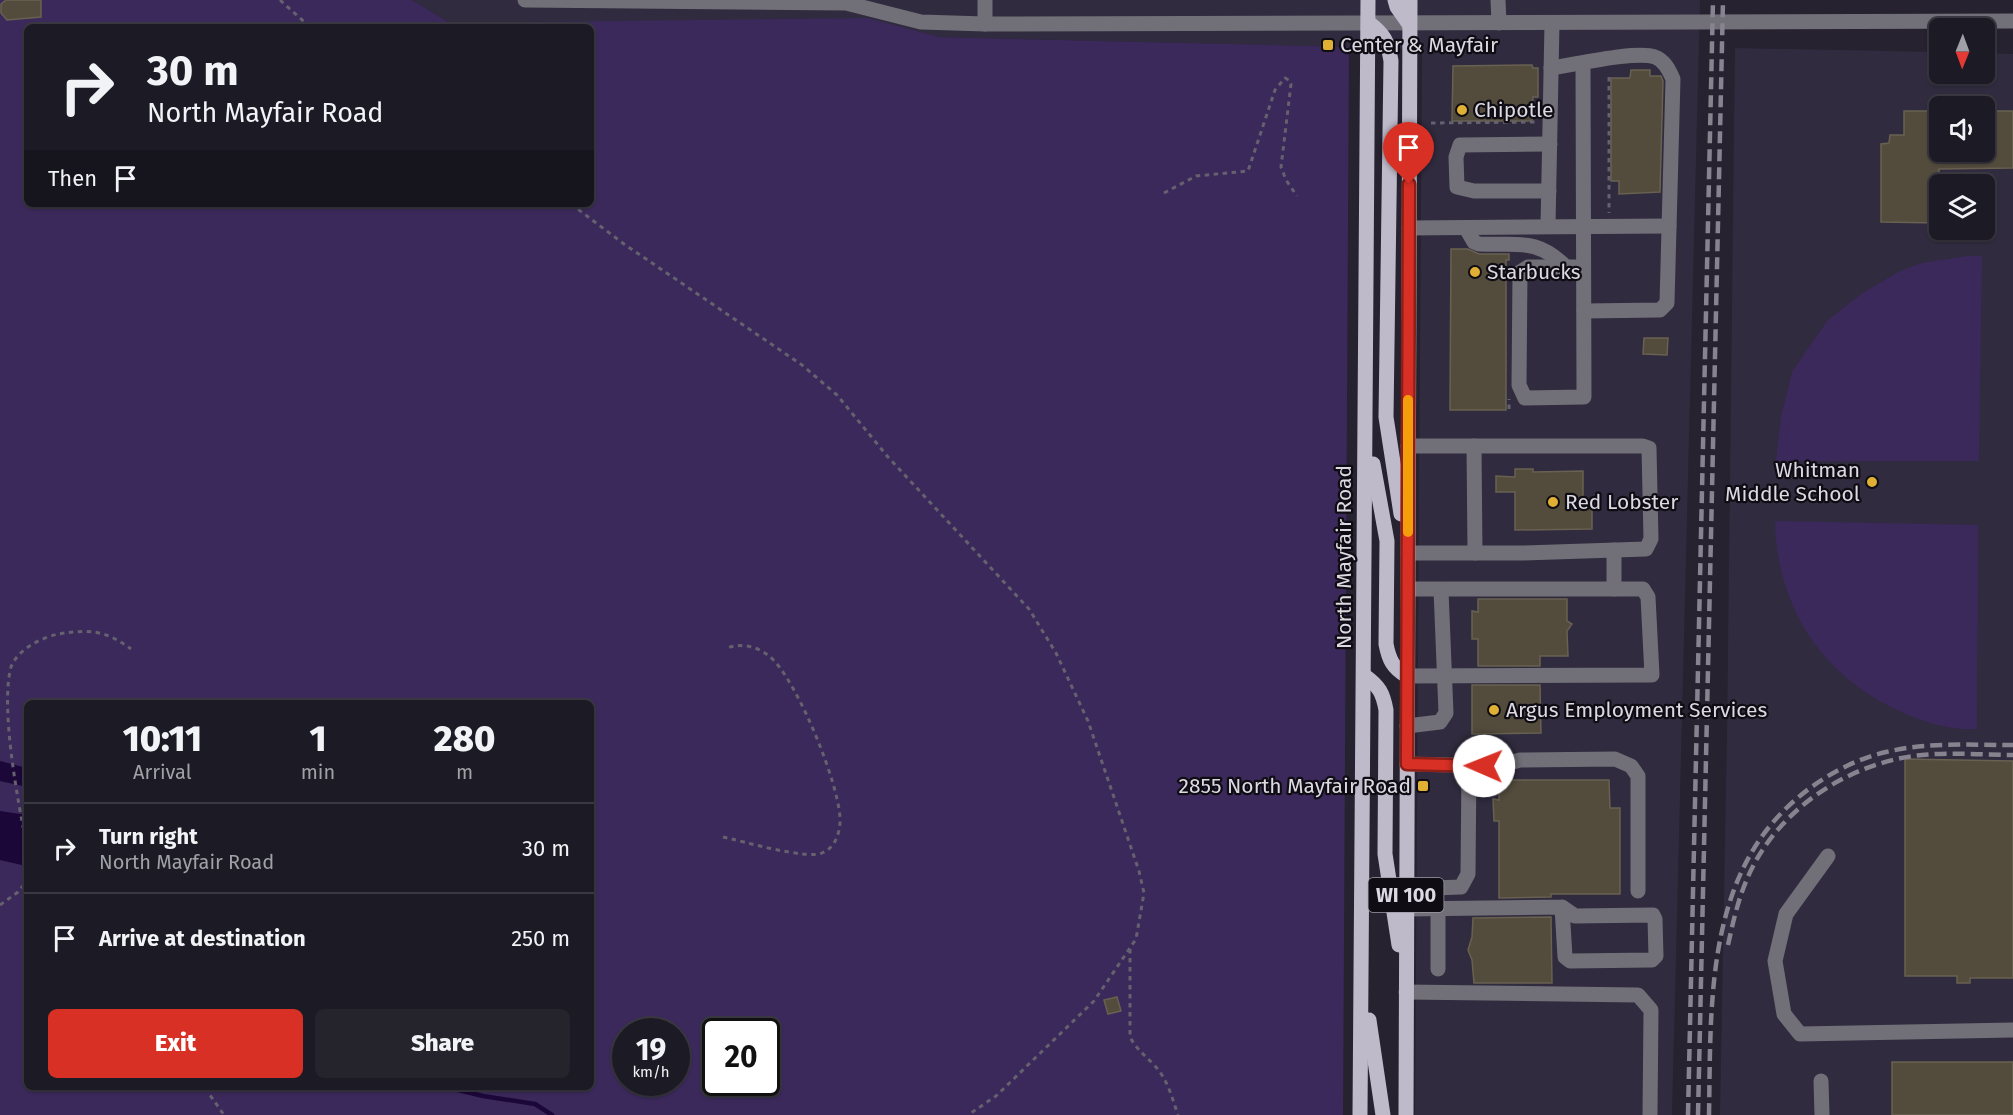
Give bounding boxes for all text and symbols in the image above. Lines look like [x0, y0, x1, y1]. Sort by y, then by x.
north arrow [1929, 18, 1995, 84]
map controls [1929, 18, 1995, 240]
place label: Center & Mayfair [1340, 32, 1498, 58]
marker: Center & Mayfair [1321, 38, 1335, 52]
text: 30 m [147, 46, 239, 96]
icon: right [48, 48, 126, 126]
button: sound [1929, 96, 1995, 162]
text: North Mayfair Road [147, 97, 384, 129]
place label: Chipotle [1474, 97, 1553, 123]
marker: Chipotle [1455, 103, 1469, 117]
pin [1383, 122, 1434, 184]
icon: arrive [1392, 131, 1425, 164]
icon: arrive [109, 162, 142, 195]
text: Then [48, 165, 97, 192]
button: layers [1929, 174, 1995, 240]
place label: Starbucks [1487, 259, 1581, 285]
marker: Starbucks [1468, 265, 1482, 279]
place label: Whitman Middle School [1725, 457, 1860, 507]
street label: North Mayfair Road [1331, 465, 1357, 649]
marker: Whitman Middle School [1865, 475, 1879, 489]
place label: Red Lobster [1565, 489, 1678, 515]
marker: Red Lobster [1546, 495, 1560, 509]
place label: Argus Employment Services [1506, 697, 1767, 723]
marker: Argus Employment Services [1487, 703, 1501, 717]
text: 10:11 [123, 717, 202, 761]
text: 1 [309, 717, 326, 761]
text: 280 [434, 717, 495, 761]
position arrow [1452, 734, 1516, 798]
text: Arrival [133, 760, 192, 784]
text: min [301, 760, 335, 784]
text: m [456, 760, 473, 784]
place label: 2855 North Mayfair Road [1179, 773, 1411, 799]
marker: 2855 North Mayfair Road [1416, 779, 1430, 793]
text: Turn right [99, 823, 198, 850]
icon: right [48, 832, 81, 865]
text: 30 m [522, 835, 570, 862]
text: North Mayfair Road [99, 850, 274, 874]
road number: WI 100 [1368, 878, 1444, 912]
icon: arrive [48, 922, 81, 955]
text: Arrive at destination [99, 925, 306, 952]
text: 250 m [511, 925, 570, 952]
button: Exit [48, 1009, 303, 1078]
button: Share [315, 1009, 570, 1078]
speed limit sign: 20 [702, 1018, 780, 1096]
text: 19 [636, 1032, 666, 1068]
text: km/h [632, 1063, 670, 1081]

